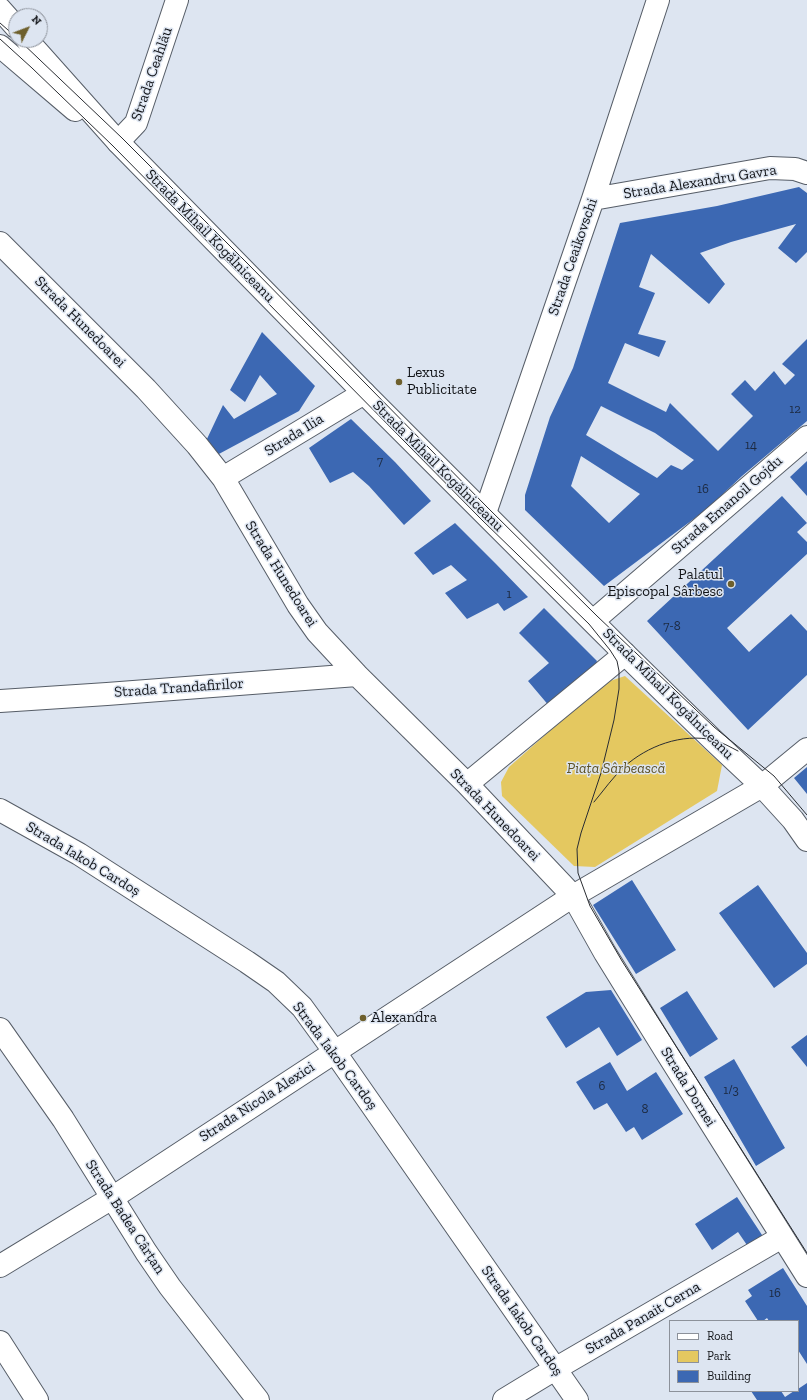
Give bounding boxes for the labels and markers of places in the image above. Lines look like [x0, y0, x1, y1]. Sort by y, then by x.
place label: Lexus Publicitate [407, 364, 477, 399]
marker: Lexus Publicitate [394, 377, 404, 387]
place label: Palatul Episcopal Sârbesc [608, 566, 723, 601]
marker: Palatul Episcopal Sârbesc [726, 579, 736, 589]
place label: Alexandra [371, 1009, 437, 1027]
marker: Alexandra [358, 1013, 368, 1023]

